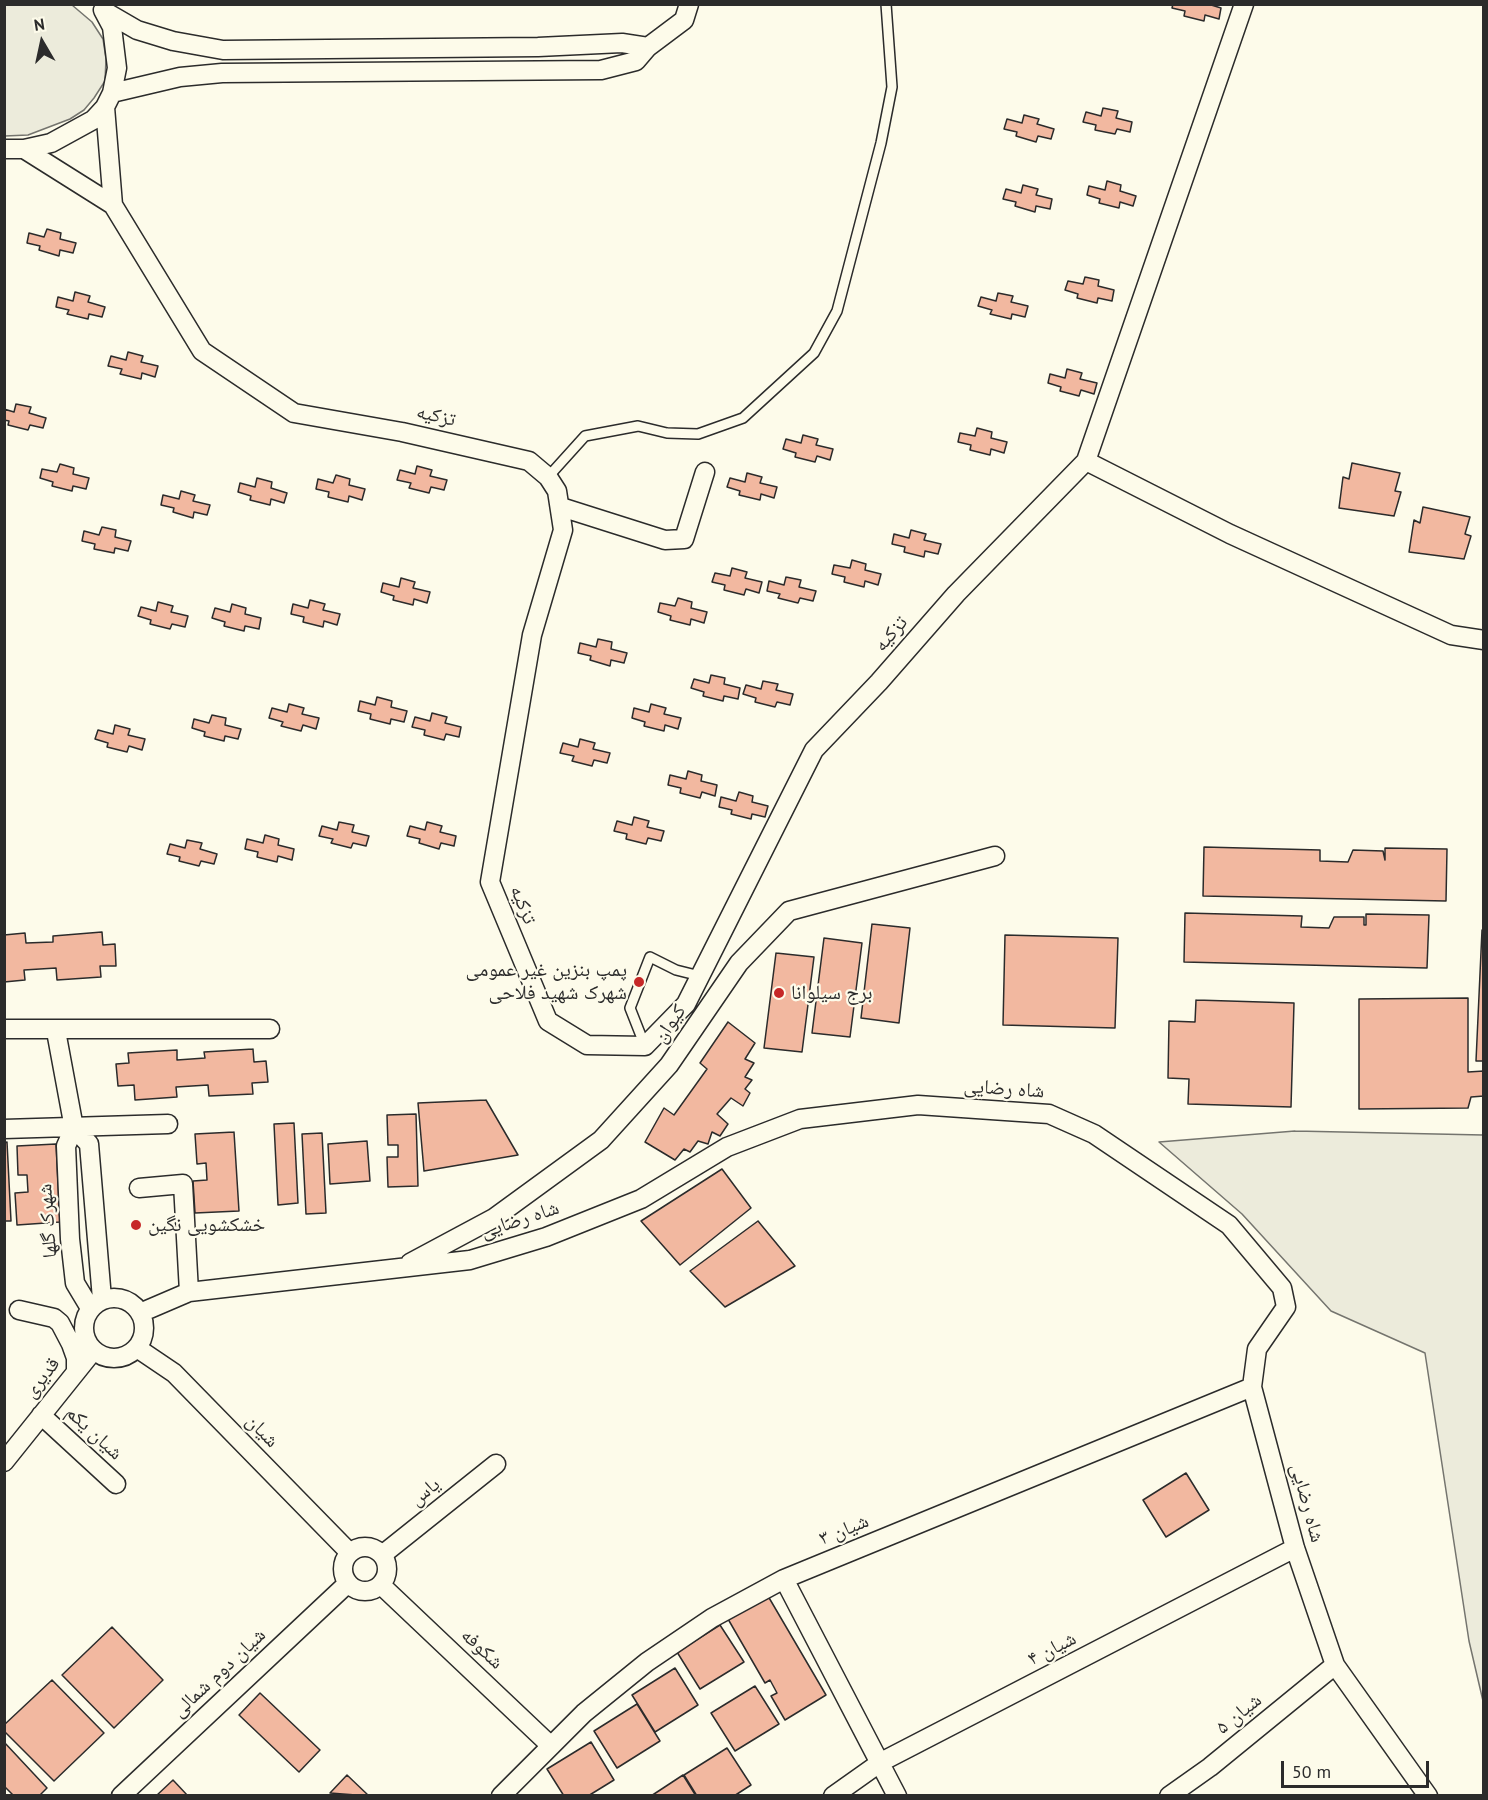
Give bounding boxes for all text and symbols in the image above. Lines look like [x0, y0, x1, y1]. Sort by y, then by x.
north arrow [12, 12, 72, 72]
text: N [32, 14, 46, 35]
street label: تزکیه [414, 400, 458, 432]
street label: تزکیه [869, 611, 913, 657]
street label: تزکیه [504, 882, 542, 928]
place label: پمپ بنزین غیر عمومی شهرک شهید فلاحی [466, 958, 627, 1005]
marker: پمپ بنزین غیر عمومی شهرک شهید فلاحی [632, 975, 646, 989]
place label: برج سیلوانا [791, 981, 873, 1005]
marker: برج سیلوانا [772, 986, 786, 1000]
street label: کیوان [648, 1000, 692, 1048]
street label: شاه رضایی [963, 1074, 1045, 1104]
street label: شهرک گلها [33, 1183, 63, 1259]
street label: شاه رضایی [478, 1196, 562, 1244]
place label: خشکشویی نگین [148, 1213, 265, 1237]
marker: خشکشویی نگین [129, 1218, 143, 1232]
street label: قدیری [19, 1353, 65, 1403]
street label: شیان یکم [61, 1401, 127, 1465]
street label: شیان [240, 1409, 284, 1453]
street label: شاه رضایی [1285, 1461, 1329, 1545]
street label: یاس [405, 1473, 445, 1511]
street label: شیان ۳ [816, 1509, 872, 1551]
street label: شیان دوم شمالی [167, 1623, 271, 1723]
street label: شکوفه [456, 1623, 508, 1675]
street label: شیان ۴ [1024, 1627, 1080, 1671]
street label: شیان ۵ [1211, 1688, 1267, 1740]
scale bar [1284, 1749, 1432, 1787]
text: 50 m [1292, 1760, 1331, 1783]

